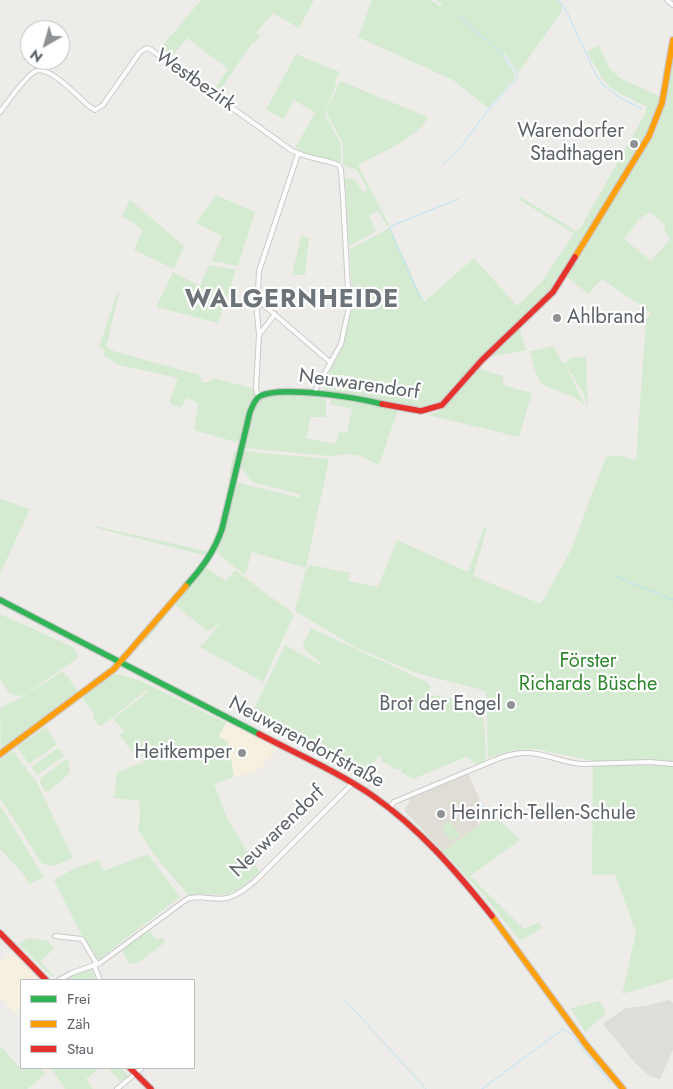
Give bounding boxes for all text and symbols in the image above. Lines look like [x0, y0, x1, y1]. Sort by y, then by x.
north arrow [20, 20, 70, 70]
text: N [26, 45, 47, 67]
street label: Westbezirk [150, 45, 240, 117]
place label: Warendorfer Stadthagen [517, 120, 624, 167]
marker: Warendorfer Stadthagen [628, 138, 640, 150]
district label: WALGERNHEIDE [183, 286, 401, 316]
place label: Ahlbrand [567, 306, 645, 330]
marker: Ahlbrand [551, 312, 563, 324]
street label: Neuwarendorf [297, 365, 421, 405]
park label: Förster Richards Büsche [519, 650, 657, 697]
street label: Neuwarendorfstraße [224, 692, 388, 794]
place label: Brot der Engel [379, 693, 501, 717]
marker: Brot der Engel [505, 699, 517, 711]
place label: Heitkemper [134, 741, 232, 765]
marker: Heitkemper [236, 747, 248, 759]
street label: Neuwarendorf [226, 781, 330, 883]
place label: Heinrich-Tellen-Schule [451, 802, 636, 826]
marker: Heinrich-Tellen-Schule [435, 808, 447, 820]
legend [20, 979, 195, 1069]
text: Frei [67, 988, 91, 1010]
text: Zäh [67, 1013, 90, 1035]
text: Stau [67, 1038, 94, 1060]

